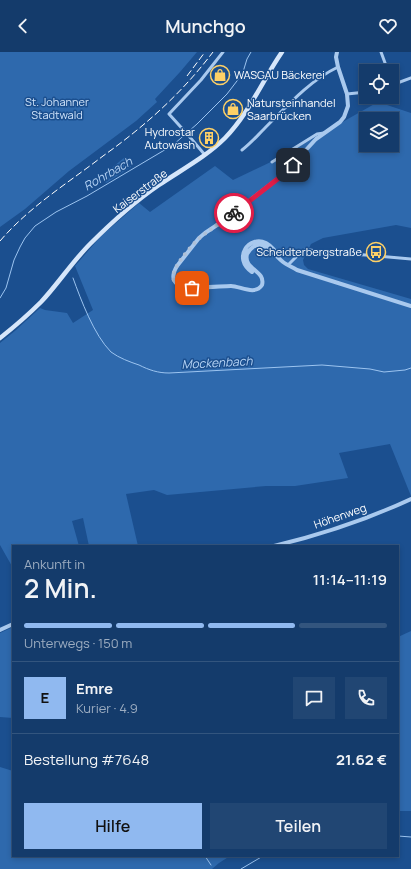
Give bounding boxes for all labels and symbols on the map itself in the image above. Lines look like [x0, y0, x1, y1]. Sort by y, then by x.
shop icon: WASGAU Bäckerei [209, 64, 231, 86]
place label: WASGAU Bäckerei [234, 67, 325, 82]
park label: St. Johanner Stadtwald [25, 94, 89, 122]
place label: Natursteinhandel Saarbrücken [247, 95, 335, 123]
shop icon: Natursteinhandel Saarbrücken [222, 98, 244, 120]
place label: Hydrostar Autowash [144, 124, 195, 152]
building icon: Hydrostar Autowash [198, 127, 220, 149]
pin [276, 148, 310, 182]
water label: Rohrbach [80, 152, 136, 194]
street label: Kaiserstraße [110, 165, 170, 216]
courier [214, 193, 254, 233]
bus stop icon: Scheidterbergstraße [365, 241, 387, 263]
place label: Scheidterbergstraße [256, 244, 363, 259]
pin [175, 271, 209, 305]
water label: Mockenbach [181, 352, 254, 373]
street label: Höhenweg [312, 500, 368, 531]

